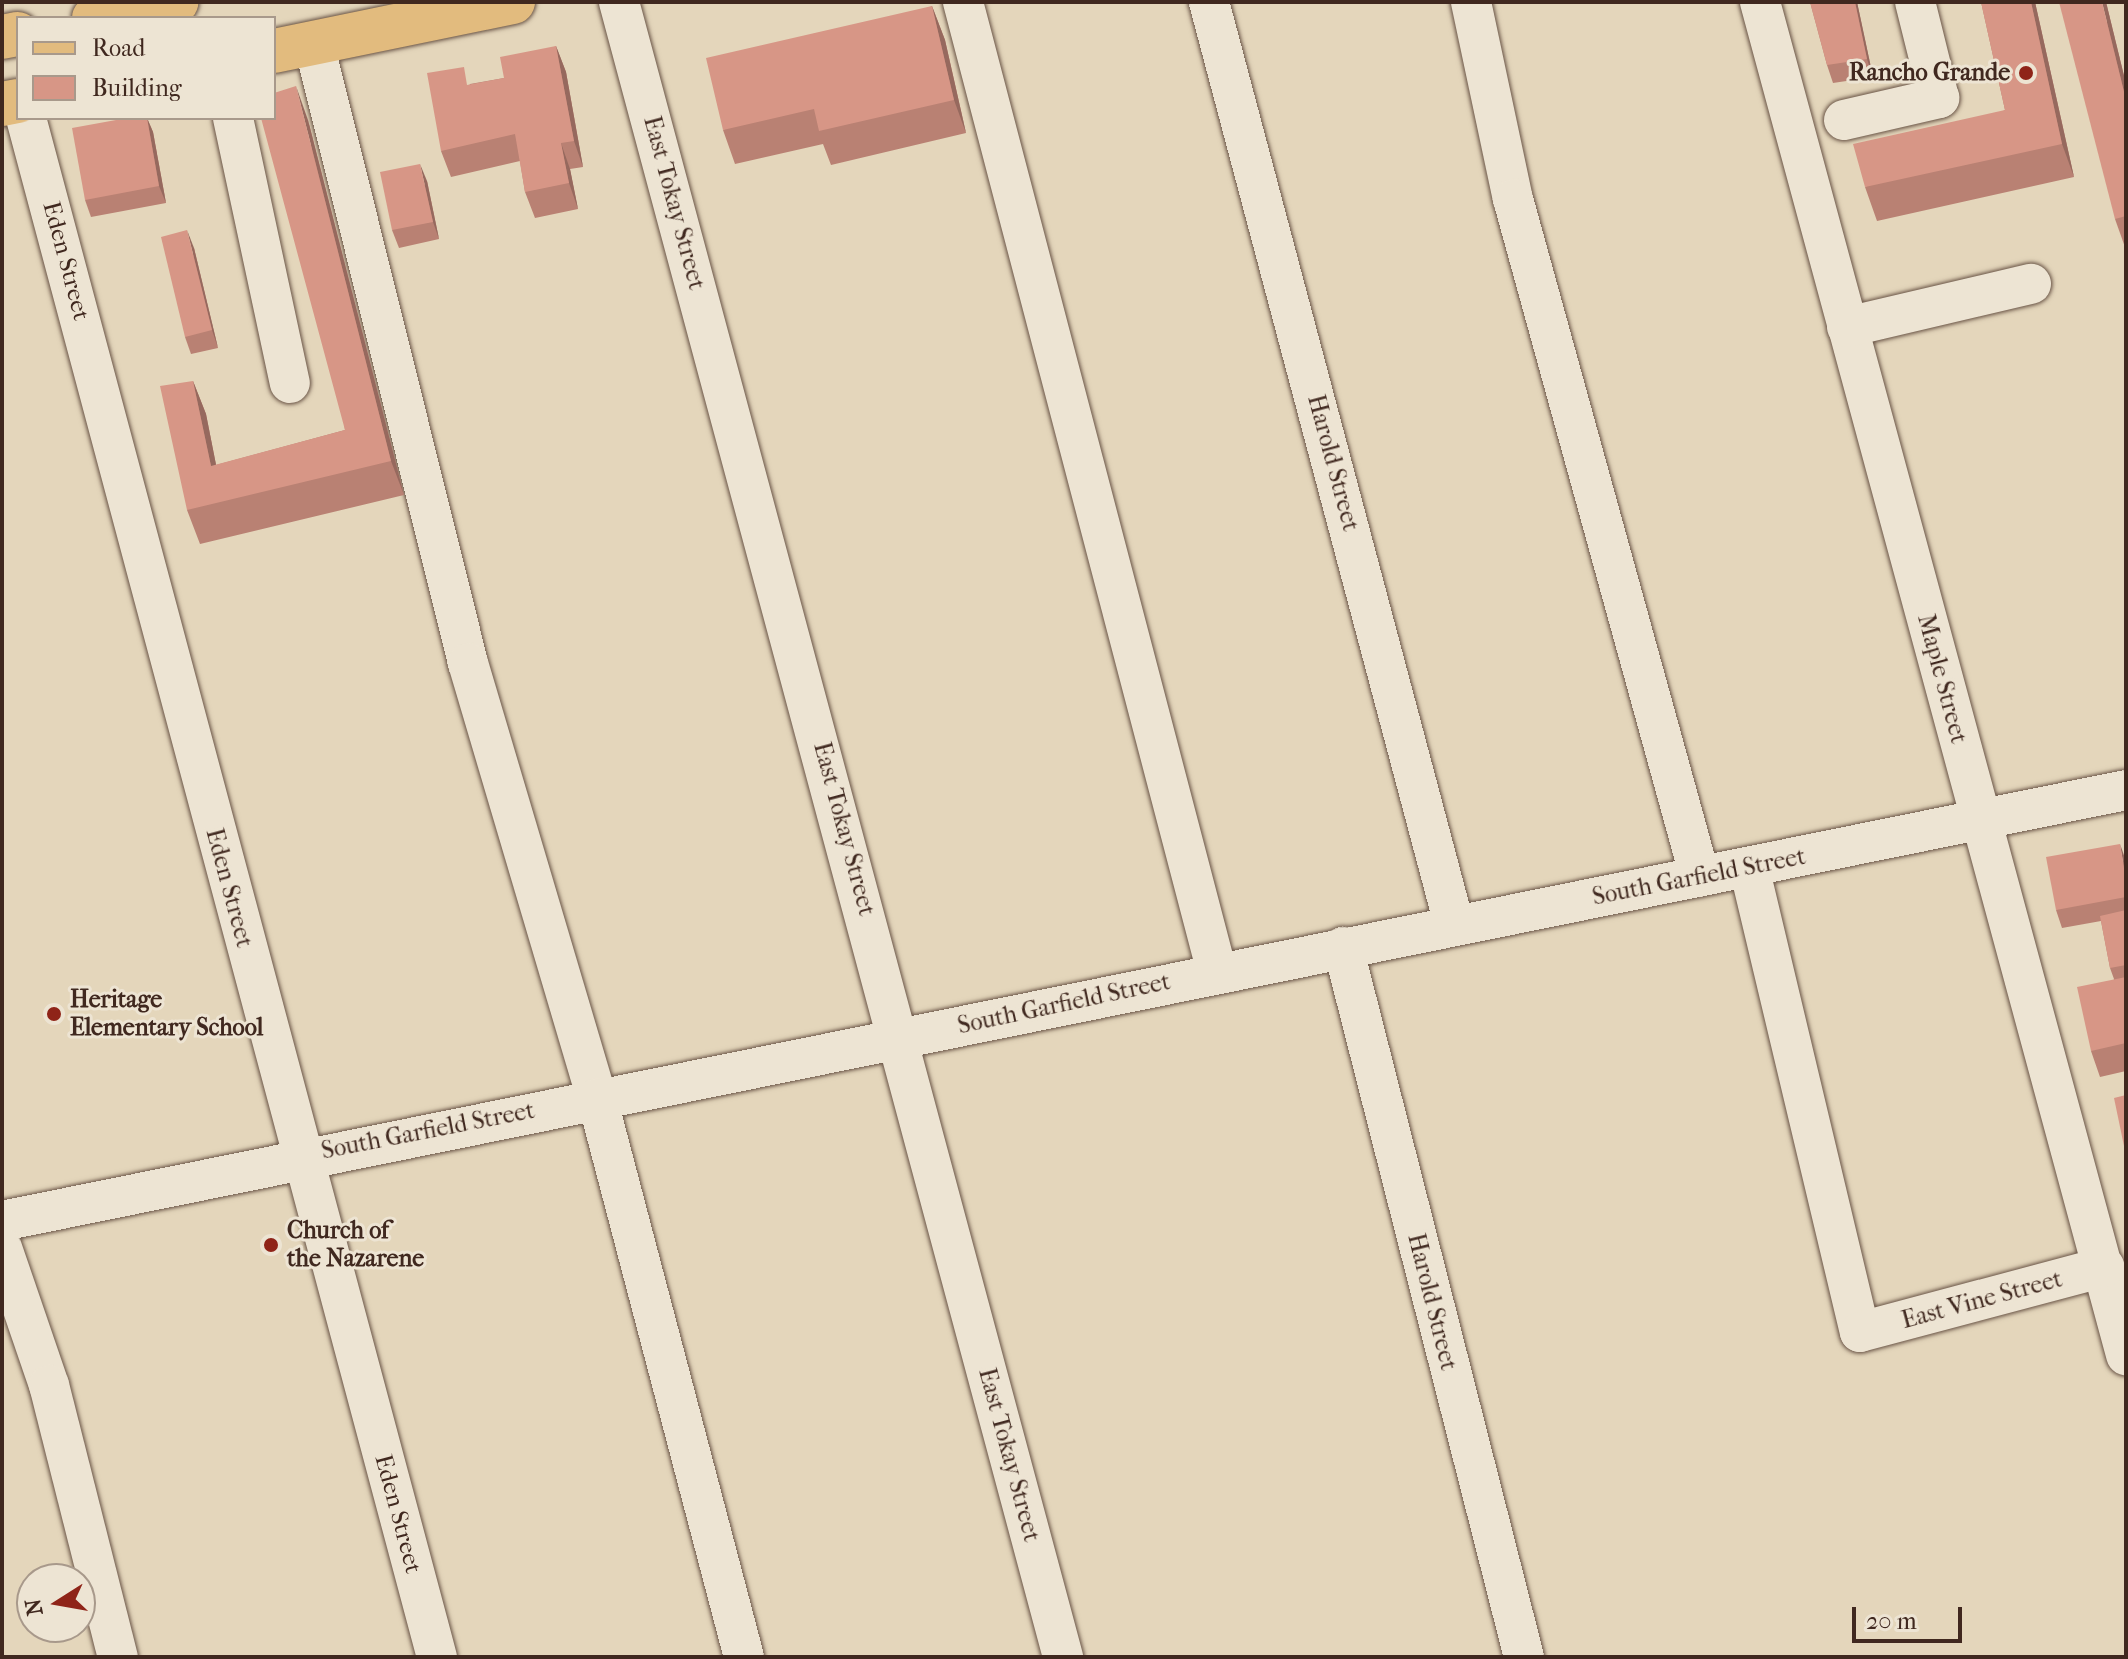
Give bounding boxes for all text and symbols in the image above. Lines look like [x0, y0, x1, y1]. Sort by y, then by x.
legend [16, 16, 276, 120]
text: Road [92, 34, 145, 62]
place label: Rancho Grande [1849, 59, 2010, 87]
marker: Rancho Grande [2017, 64, 2035, 82]
text: Building [92, 74, 182, 102]
street label: East Tokay Street [637, 113, 711, 293]
street label: Eden Street [36, 198, 96, 324]
street label: Harold Street [1301, 392, 1365, 534]
street label: Maple Street [1911, 611, 1973, 747]
street label: East Tokay Street [807, 739, 881, 919]
street label: Eden Street [199, 825, 259, 951]
street label: South Garfield Street [1590, 842, 1808, 912]
street label: South Garfield Street [955, 967, 1173, 1041]
place label: Heritage Elementary School [70, 986, 263, 1042]
marker: Heritage Elementary School [45, 1005, 63, 1023]
street label: South Garfield Street [319, 1096, 537, 1166]
place label: Church of the Nazarene [287, 1217, 424, 1273]
street label: Harold Street [1401, 1231, 1463, 1373]
marker: Church of the Nazarene [262, 1236, 280, 1254]
street label: East Vine Street [1899, 1265, 2065, 1335]
street label: East Tokay Street [972, 1365, 1046, 1545]
street label: Eden Street [368, 1451, 428, 1577]
north arrow [16, 1563, 96, 1643]
scale bar [1856, 1591, 1966, 1641]
text: N [20, 1597, 49, 1618]
text: 20 m [1866, 1607, 1917, 1635]

